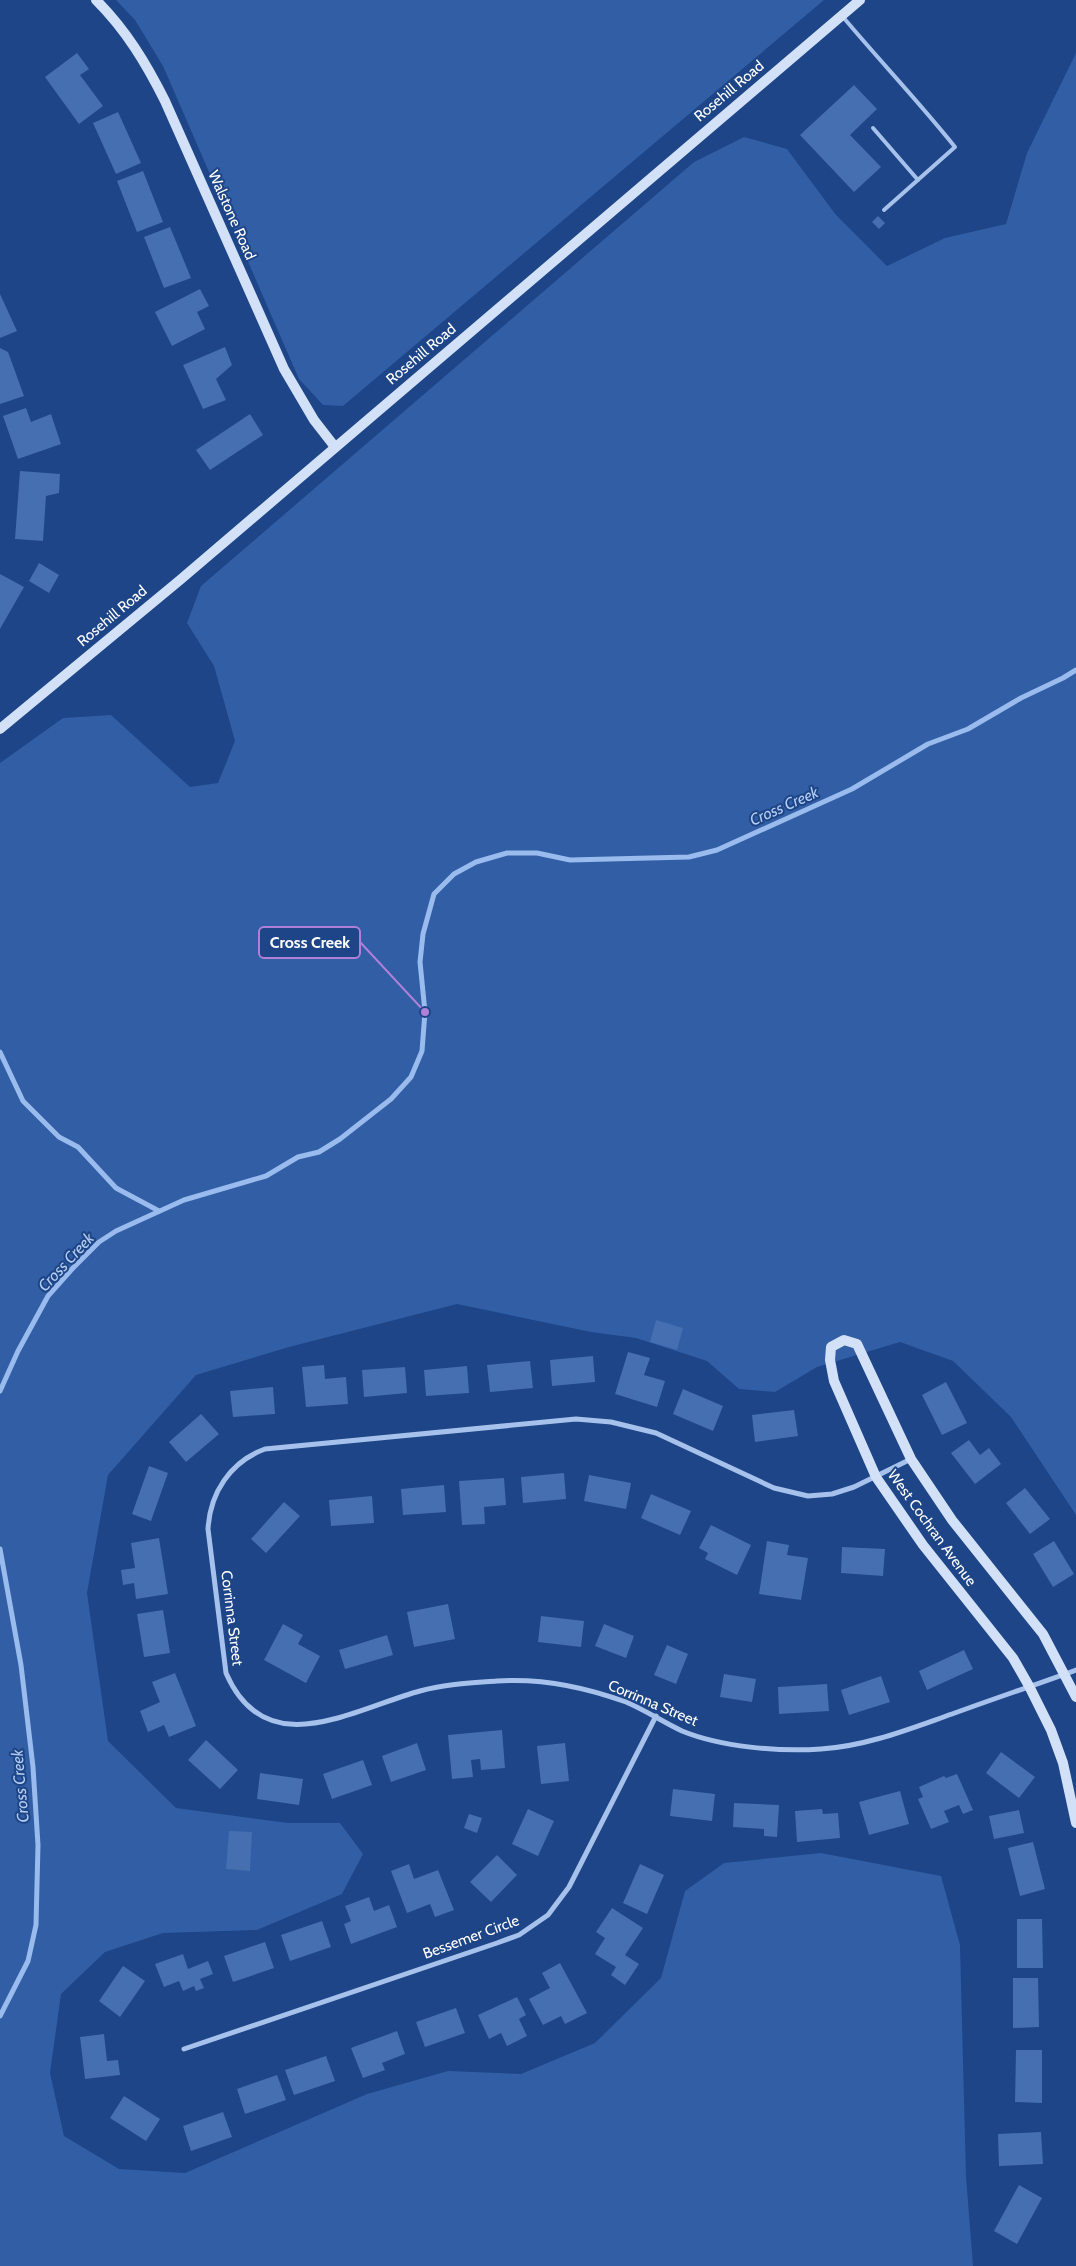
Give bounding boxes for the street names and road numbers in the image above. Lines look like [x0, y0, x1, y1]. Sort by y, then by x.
street label: Rosehill Road [691, 57, 767, 125]
street label: Walstone Road [204, 168, 260, 262]
street label: Rosehill Road [383, 320, 459, 388]
street label: Rosehill Road [74, 582, 150, 650]
street label: West Cochran Avenue [884, 1466, 980, 1590]
street label: Corrinna Street [217, 1569, 247, 1667]
street label: Corrinna Street [605, 1676, 701, 1730]
street label: Bessemer Circle [420, 1911, 522, 1963]

